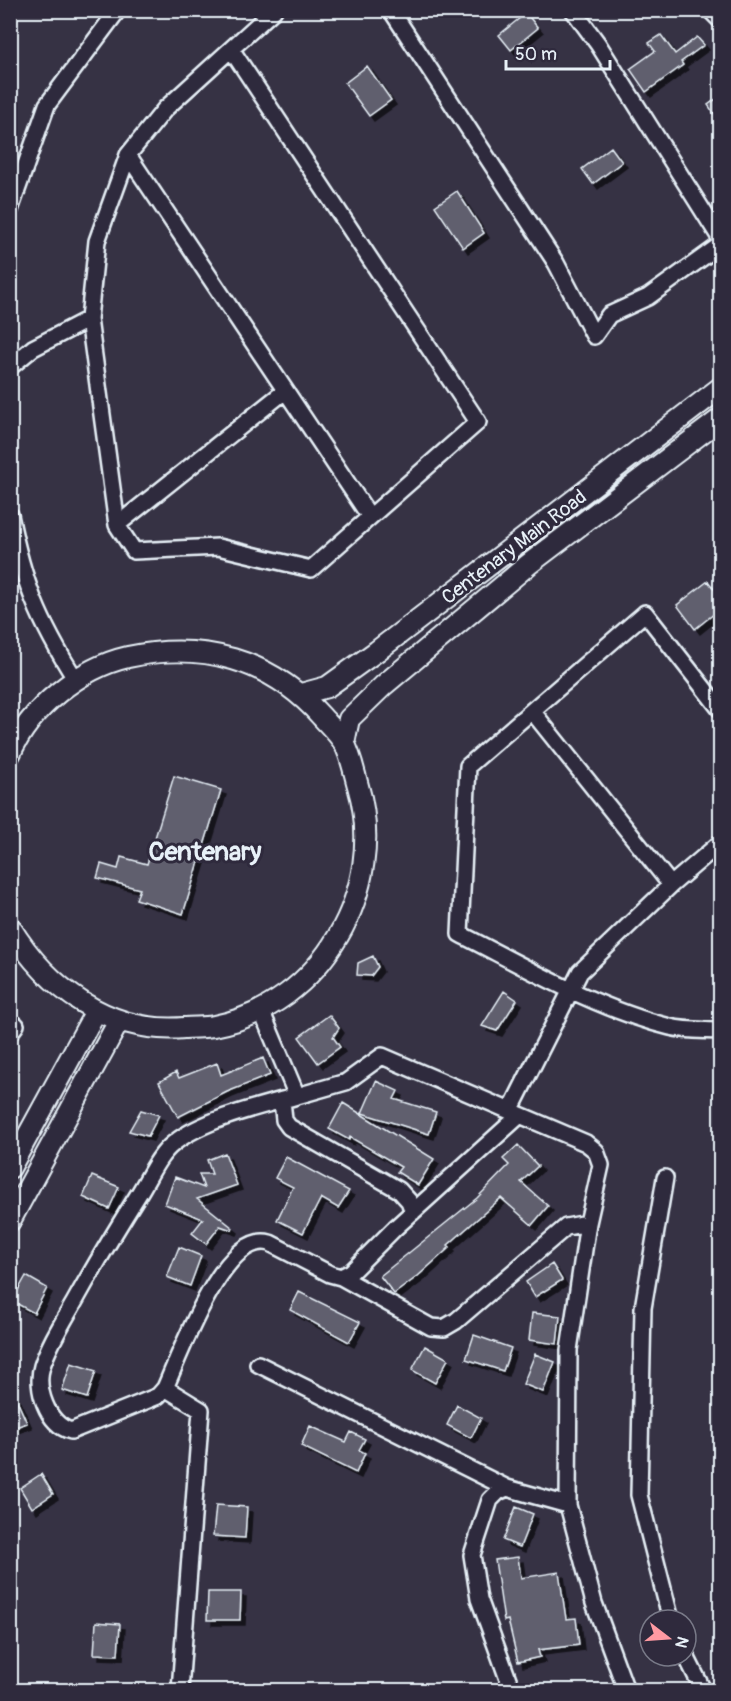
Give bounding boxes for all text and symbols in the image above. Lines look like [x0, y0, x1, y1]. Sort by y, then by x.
scale bar [506, 33, 610, 71]
text: 50 m [515, 43, 557, 66]
street label: Centenary Main Road [437, 484, 591, 610]
district label: Centenary [149, 836, 262, 868]
north arrow [638, 1608, 698, 1668]
text: N [670, 1634, 693, 1650]

